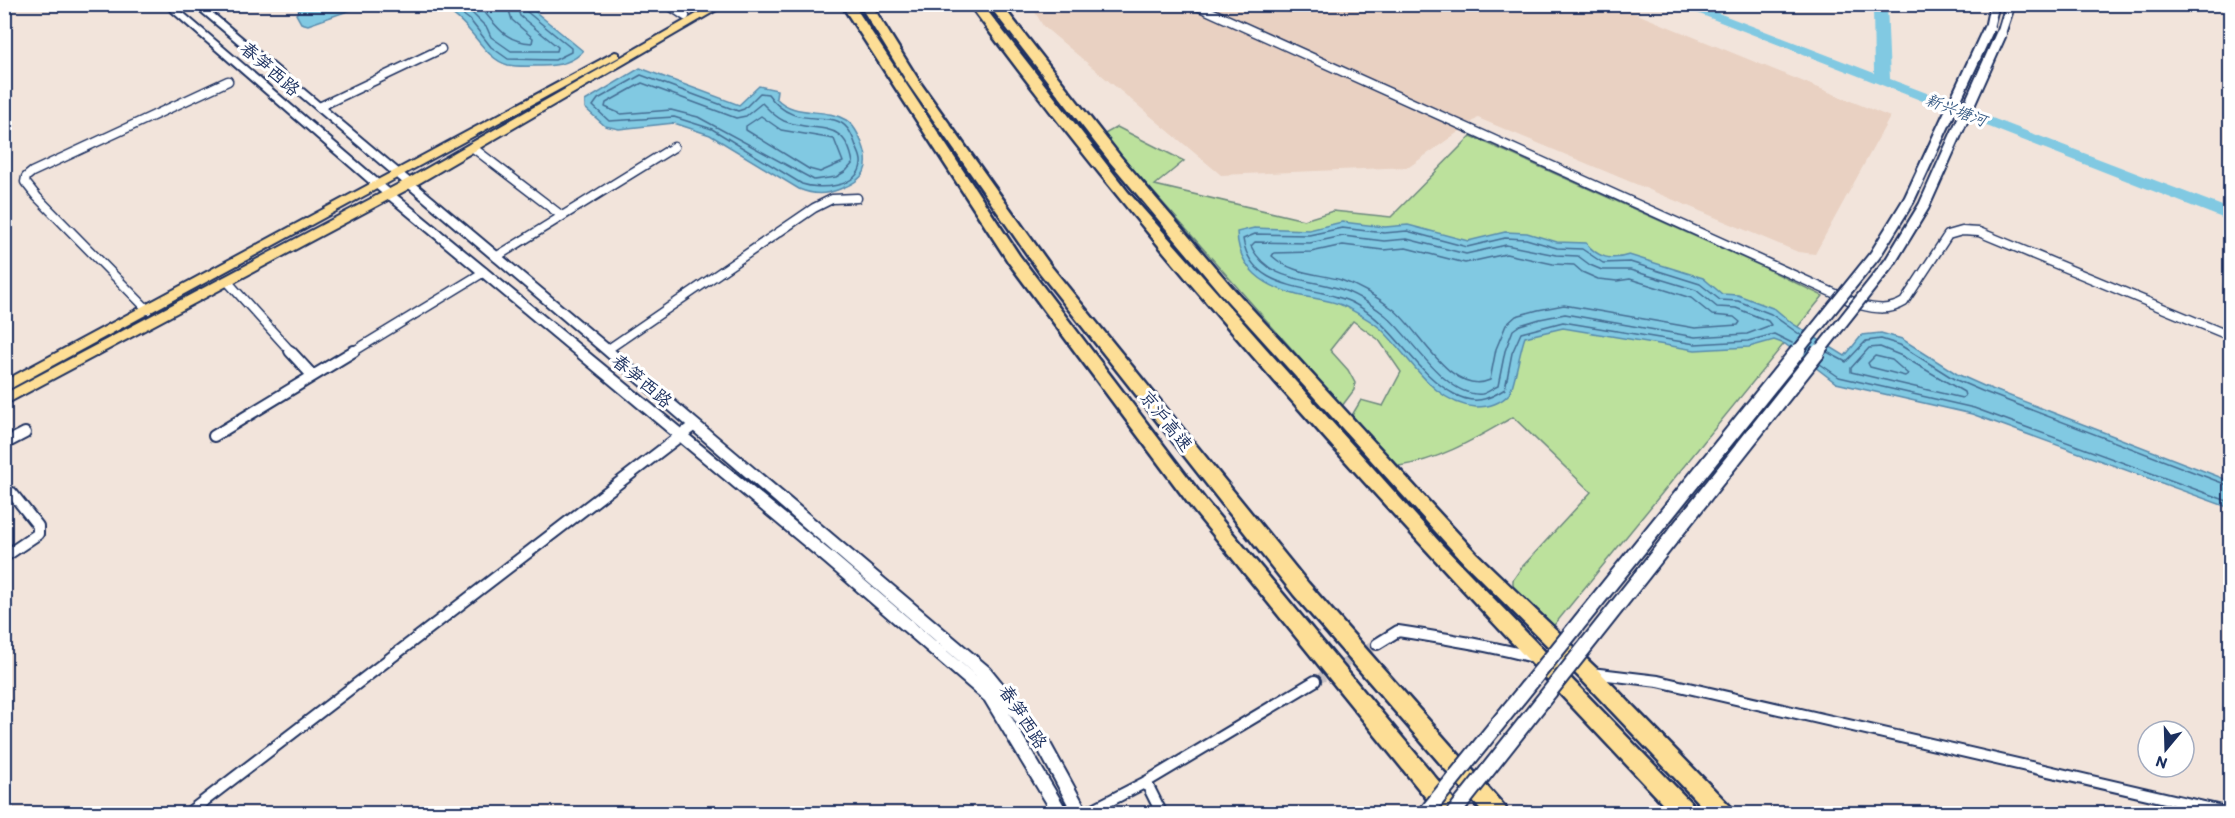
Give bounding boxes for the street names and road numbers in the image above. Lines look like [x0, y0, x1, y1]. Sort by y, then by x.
street label: 春笋西路 [236, 37, 304, 101]
street label: 春笋西路 [607, 349, 677, 413]
street label: 京沪高速 [1135, 386, 1197, 456]
street label: 春笋西路 [994, 681, 1052, 753]

